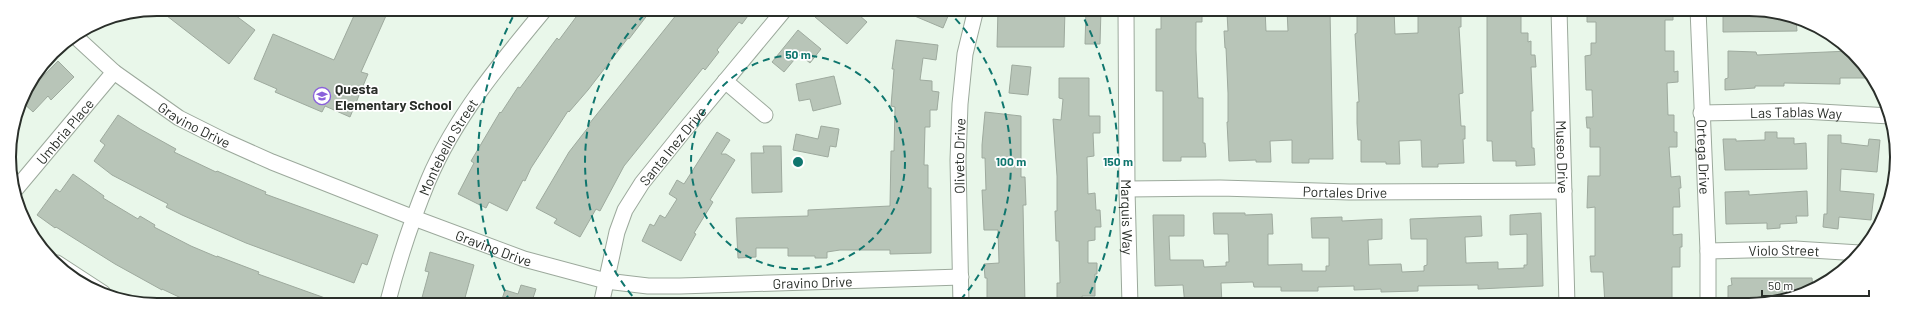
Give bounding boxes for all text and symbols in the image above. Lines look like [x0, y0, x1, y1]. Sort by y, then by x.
text: 50 m [785, 47, 811, 61]
place label: Questa Elementary School [335, 80, 452, 113]
school or university icon: Questa Elementary School [312, 86, 332, 106]
street label: Umbria Place [32, 95, 97, 167]
street label: Montebello Street [415, 95, 481, 198]
street label: Gravino Drive [155, 98, 233, 151]
street label: Las Tablas Way [1750, 102, 1843, 122]
street label: Santa Inez Drive [635, 103, 709, 189]
street label: Oliveto Drive [949, 118, 968, 194]
street label: Ortega Drive [1694, 119, 1714, 195]
street label: Museo Drive [1554, 120, 1572, 194]
text: 100 m [996, 154, 1026, 168]
text: 150 m [1103, 154, 1133, 168]
centre of rings [791, 155, 805, 169]
street label: Marquis Way [1118, 179, 1137, 256]
street label: Portales Drive [1302, 182, 1387, 201]
street label: Gravino Drive [453, 226, 534, 269]
street label: Violo Street [1748, 240, 1820, 259]
street label: Gravino Drive [772, 272, 853, 292]
scale bar [1762, 272, 1869, 298]
text: 50 m [1768, 278, 1793, 292]

